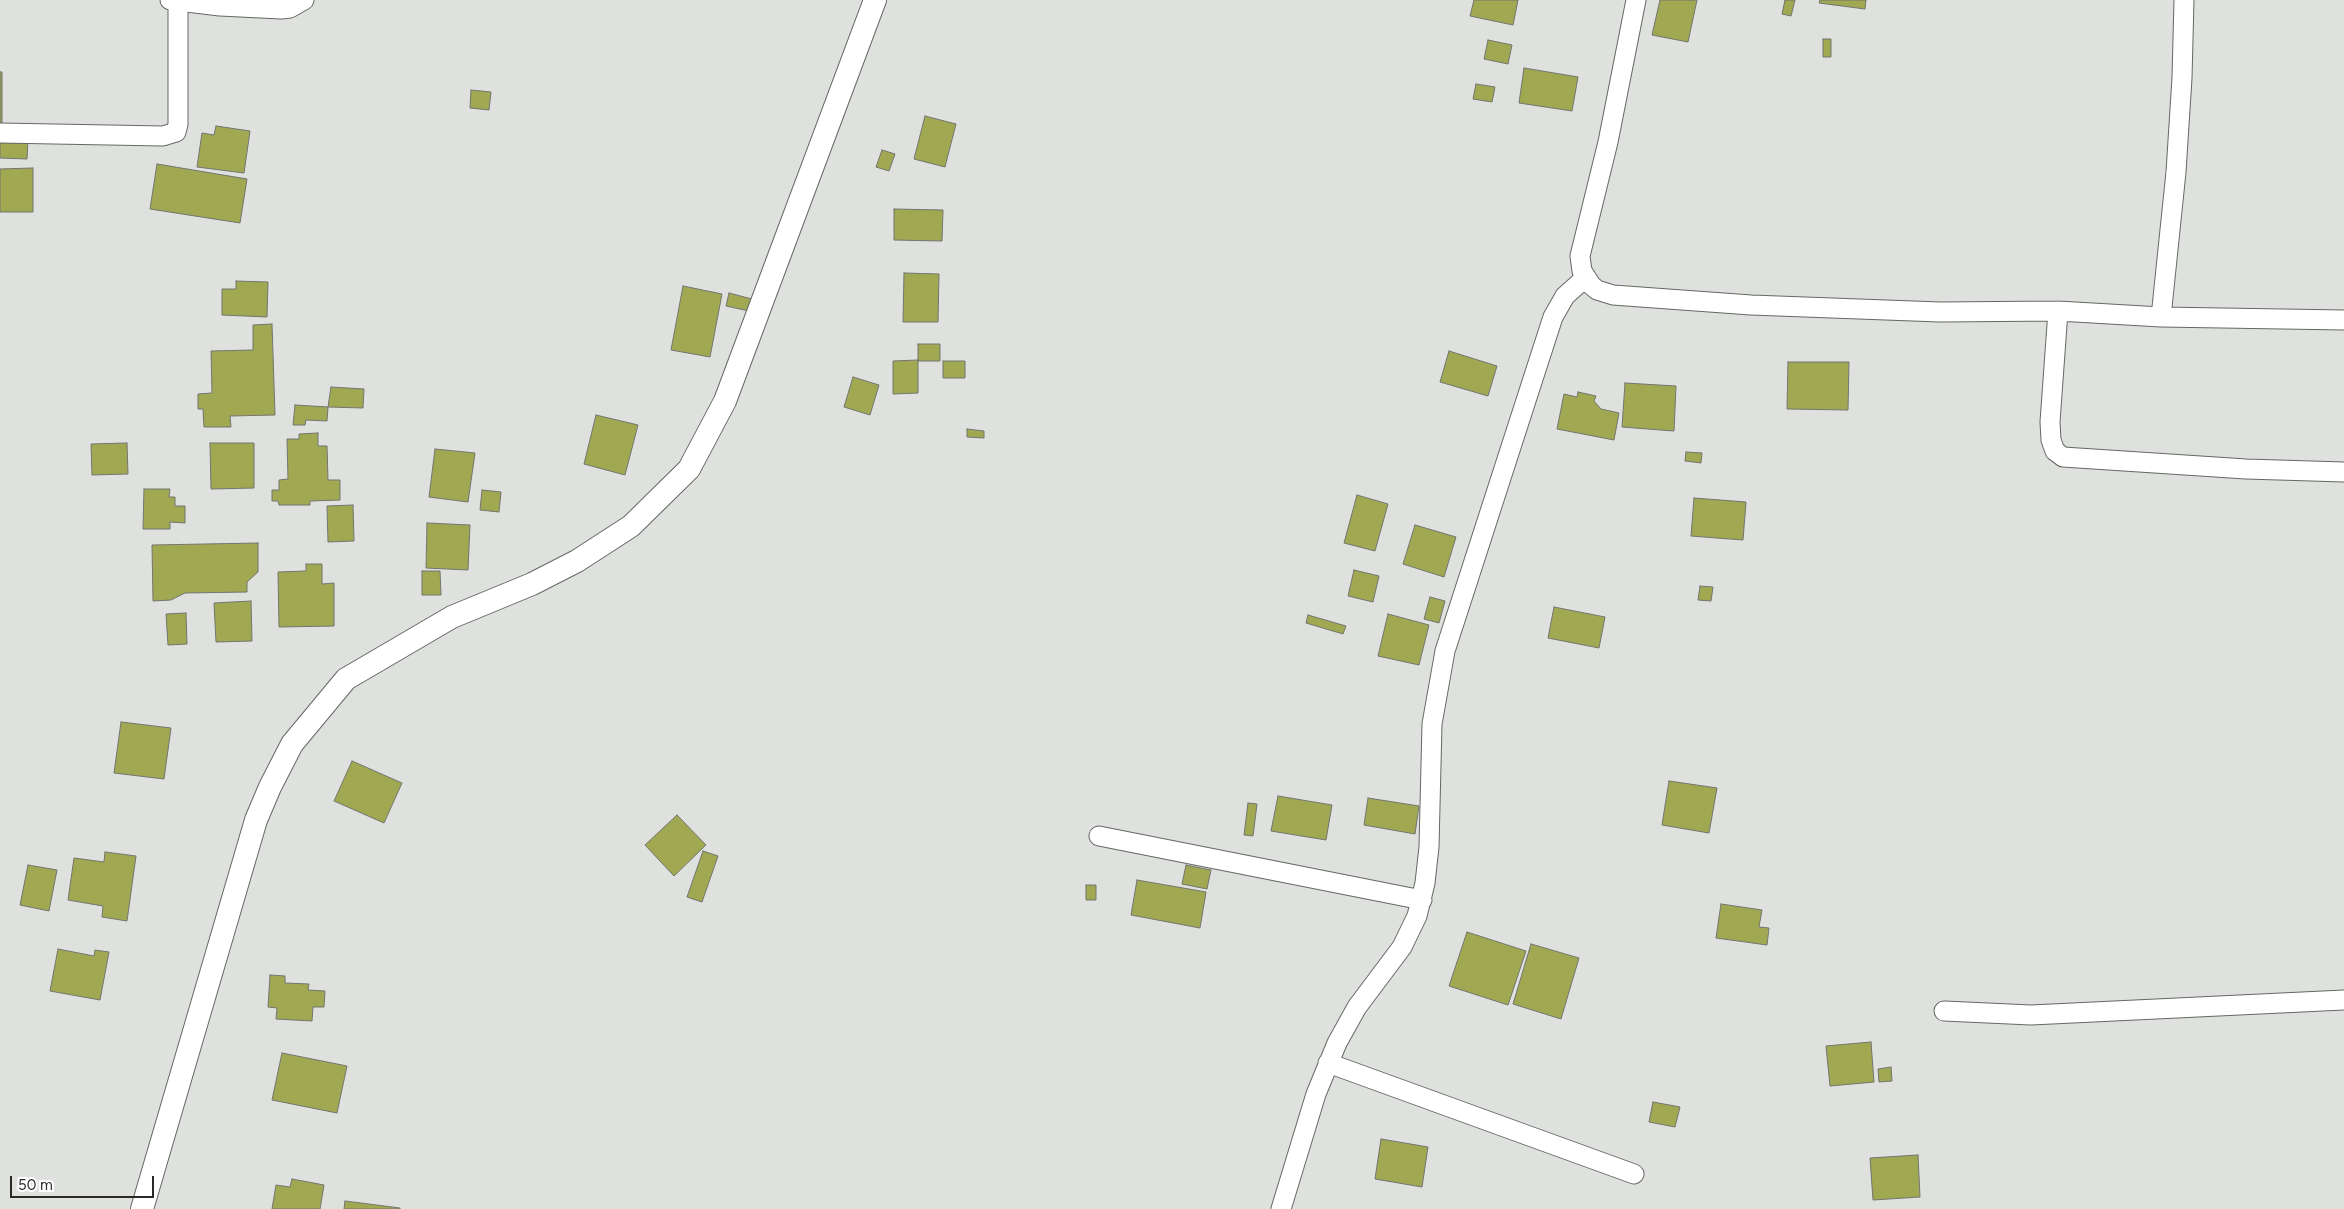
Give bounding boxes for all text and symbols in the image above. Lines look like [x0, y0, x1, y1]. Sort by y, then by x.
scale bar [12, 1166, 156, 1198]
text: 50 m [18, 1176, 53, 1194]

